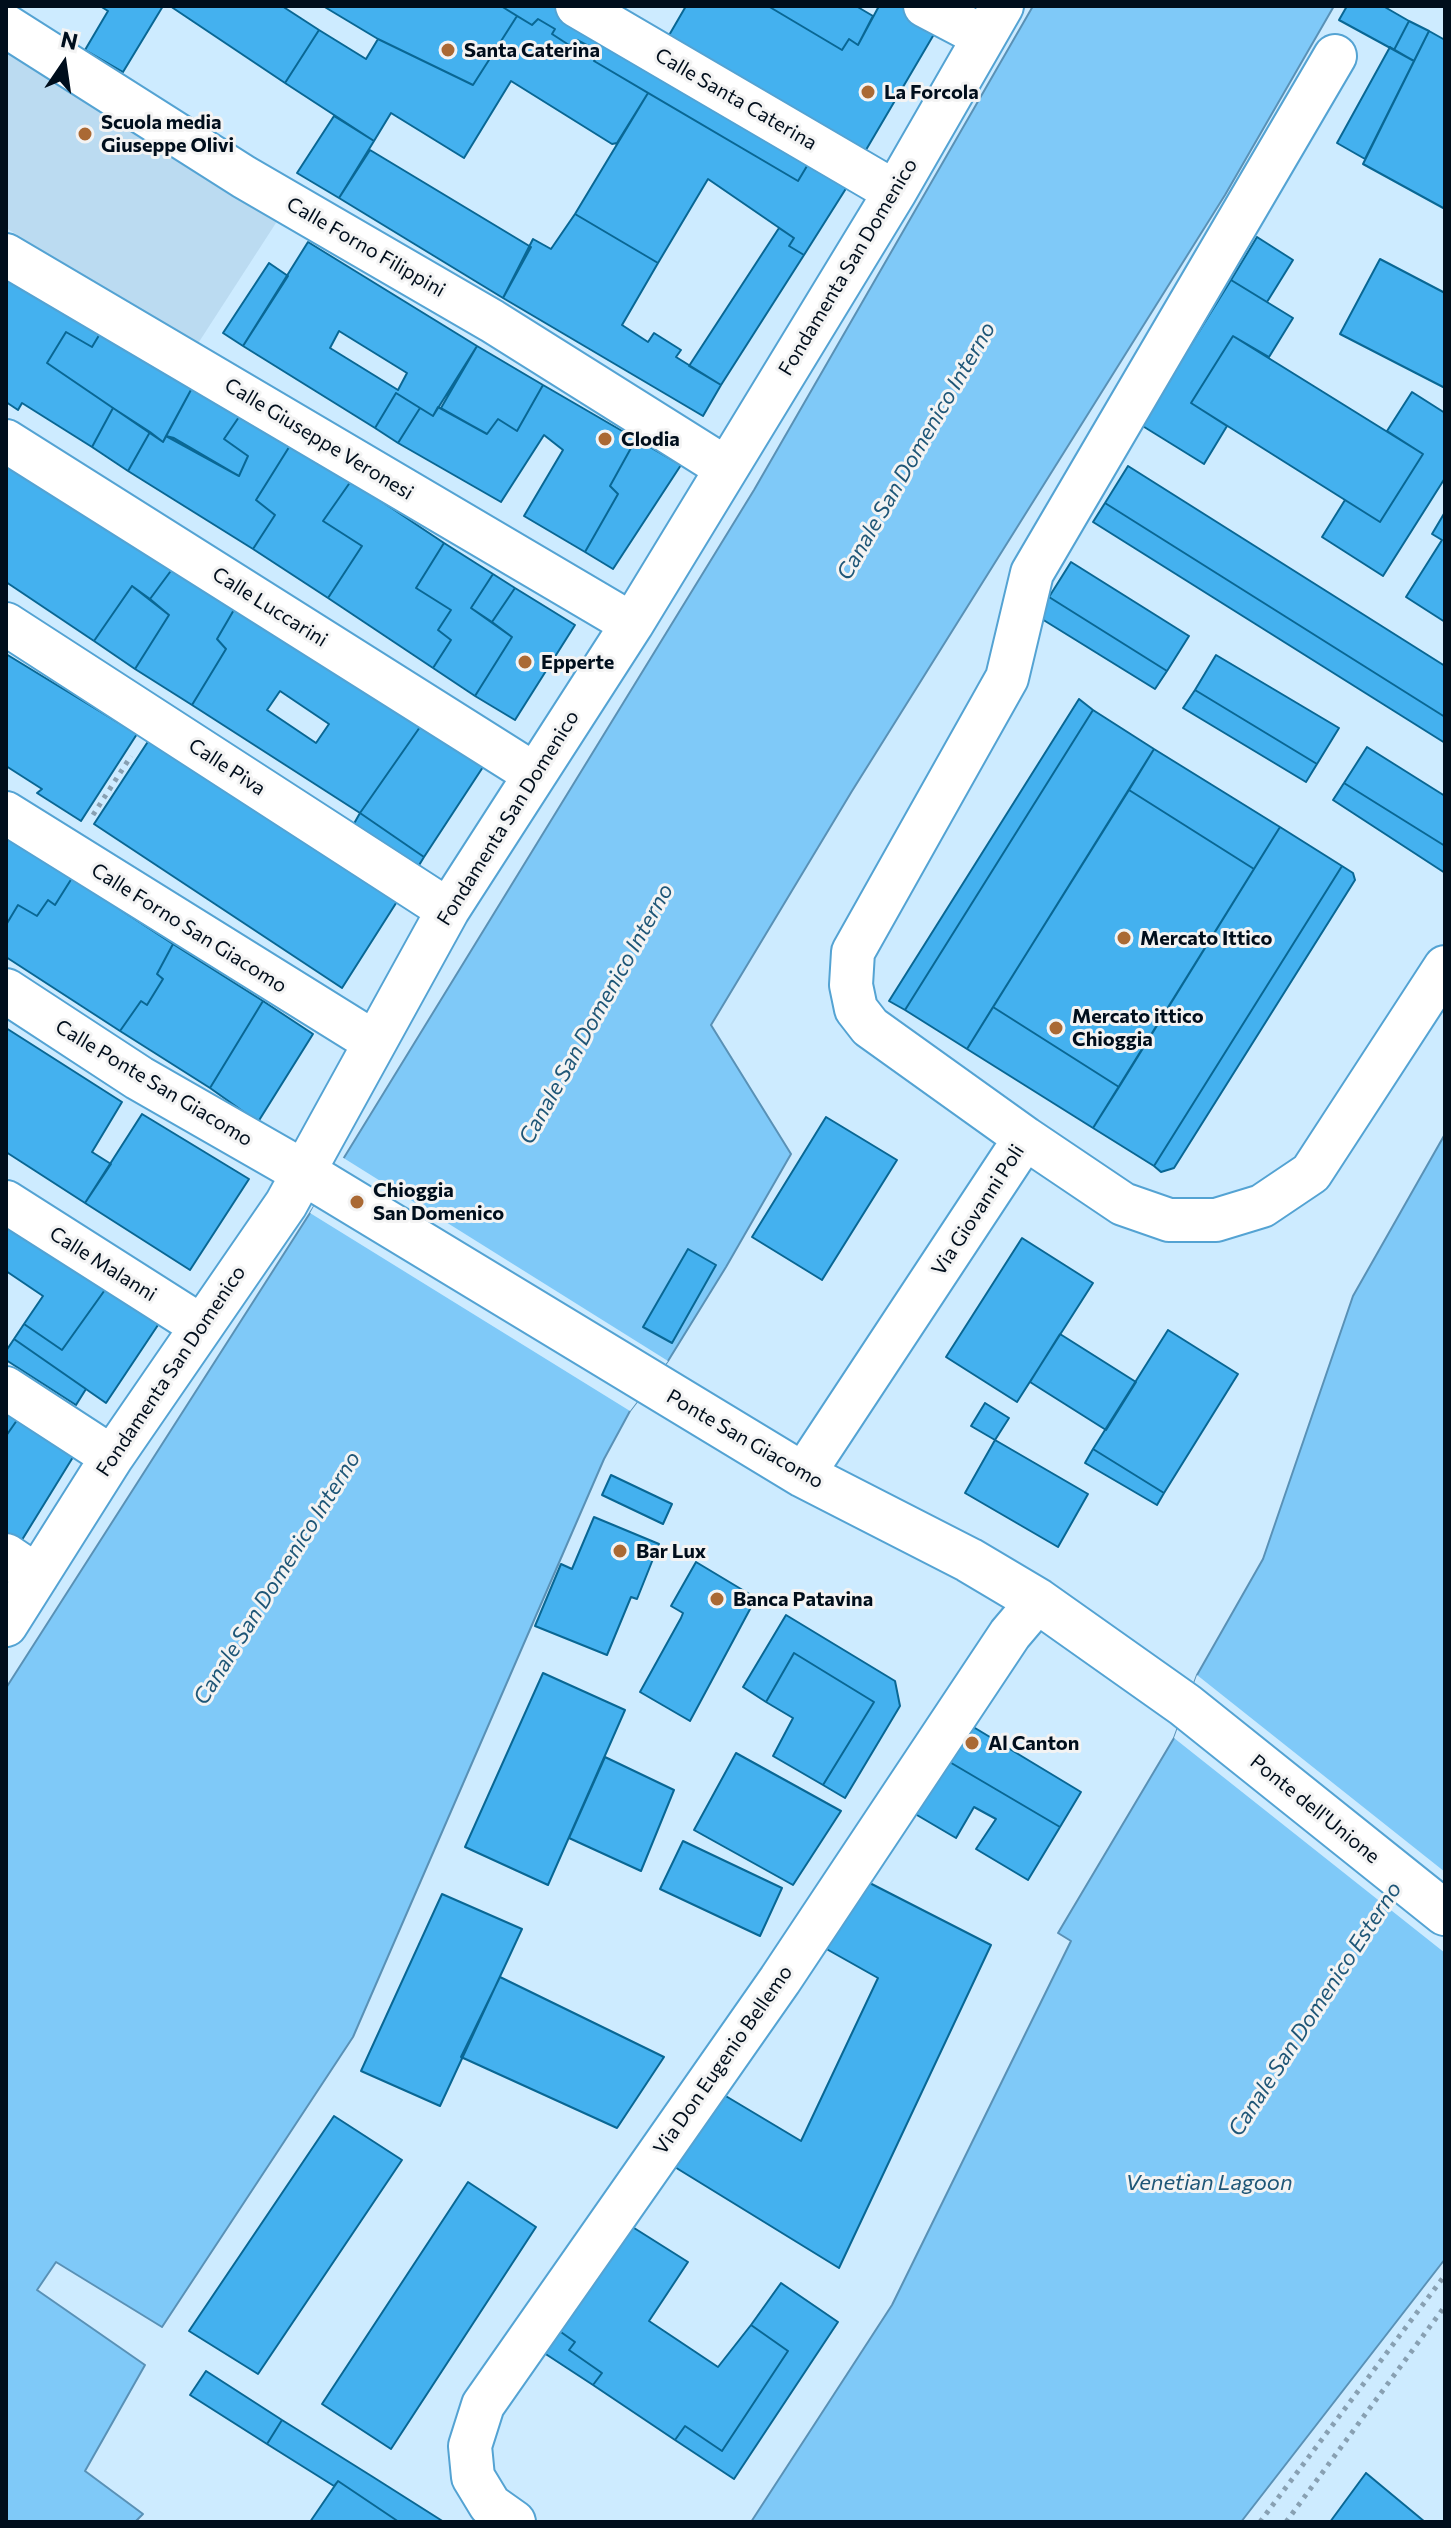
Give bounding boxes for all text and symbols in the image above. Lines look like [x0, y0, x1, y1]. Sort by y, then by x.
north arrow [24, 24, 104, 104]
text: N [58, 25, 81, 55]
place label: Santa Caterina [464, 38, 600, 62]
marker: Santa Caterina [439, 41, 457, 59]
street label: Calle Santa Caterina [651, 43, 821, 155]
place label: La Forcola [884, 80, 979, 104]
marker: La Forcola [859, 83, 877, 101]
place label: Scuola media Giuseppe Olivi [101, 110, 234, 157]
marker: Scuola media Giuseppe Olivi [76, 125, 94, 143]
street label: Fondamenta San Domenico [774, 154, 922, 380]
street label: Calle Forno Filippini [282, 192, 450, 302]
water label: Canale San Domenico Interno [831, 317, 1001, 585]
street label: Calle Giuseppe Veronesi [220, 373, 418, 505]
place label: Clodia [621, 427, 680, 451]
marker: Clodia [596, 430, 614, 448]
street label: Calle Luccarini [208, 562, 332, 652]
place label: Epperte [541, 650, 614, 674]
marker: Epperte [516, 653, 534, 671]
street label: Fondamenta San Domenico [432, 706, 584, 930]
street label: Calle Piva [184, 733, 270, 801]
street label: Calle Forno San Giacomo [87, 858, 291, 998]
water label: Canale San Domenico Interno [513, 879, 679, 1149]
place label: Mercato Ittico [1140, 926, 1272, 950]
marker: Mercato Ittico [1115, 929, 1133, 947]
place label: Mercato ittico Chioggia [1072, 1004, 1204, 1051]
street label: Calle Ponte San Giacomo [51, 1015, 257, 1151]
marker: Mercato ittico Chioggia [1047, 1019, 1065, 1037]
street label: Via Giovanni Poli [927, 1140, 1029, 1280]
place label: Chioggia San Domenico [373, 1178, 504, 1225]
marker: Chioggia San Domenico [348, 1193, 366, 1211]
street label: Calle Malanni [45, 1222, 161, 1306]
street label: Fondamenta San Domenico [91, 1261, 251, 1481]
street label: Ponte San Giacomo [662, 1384, 828, 1494]
water label: Canale San Domenico Interno [188, 1446, 366, 1710]
place label: Bar Lux [636, 1539, 706, 1563]
marker: Bar Lux [611, 1542, 629, 1560]
place label: Banca Patavina [733, 1587, 873, 1611]
marker: Banca Patavina [708, 1590, 726, 1608]
place label: Al Canton [988, 1731, 1079, 1755]
marker: Al Canton [963, 1734, 981, 1752]
street label: Ponte dell'Unione [1245, 1749, 1385, 1869]
water label: Canale San Domenico Esterno [1223, 1877, 1407, 2141]
street label: Via Don Eugenio Bellemo [649, 1961, 797, 2159]
water label: Venetian Lagoon [1125, 2170, 1293, 2196]

